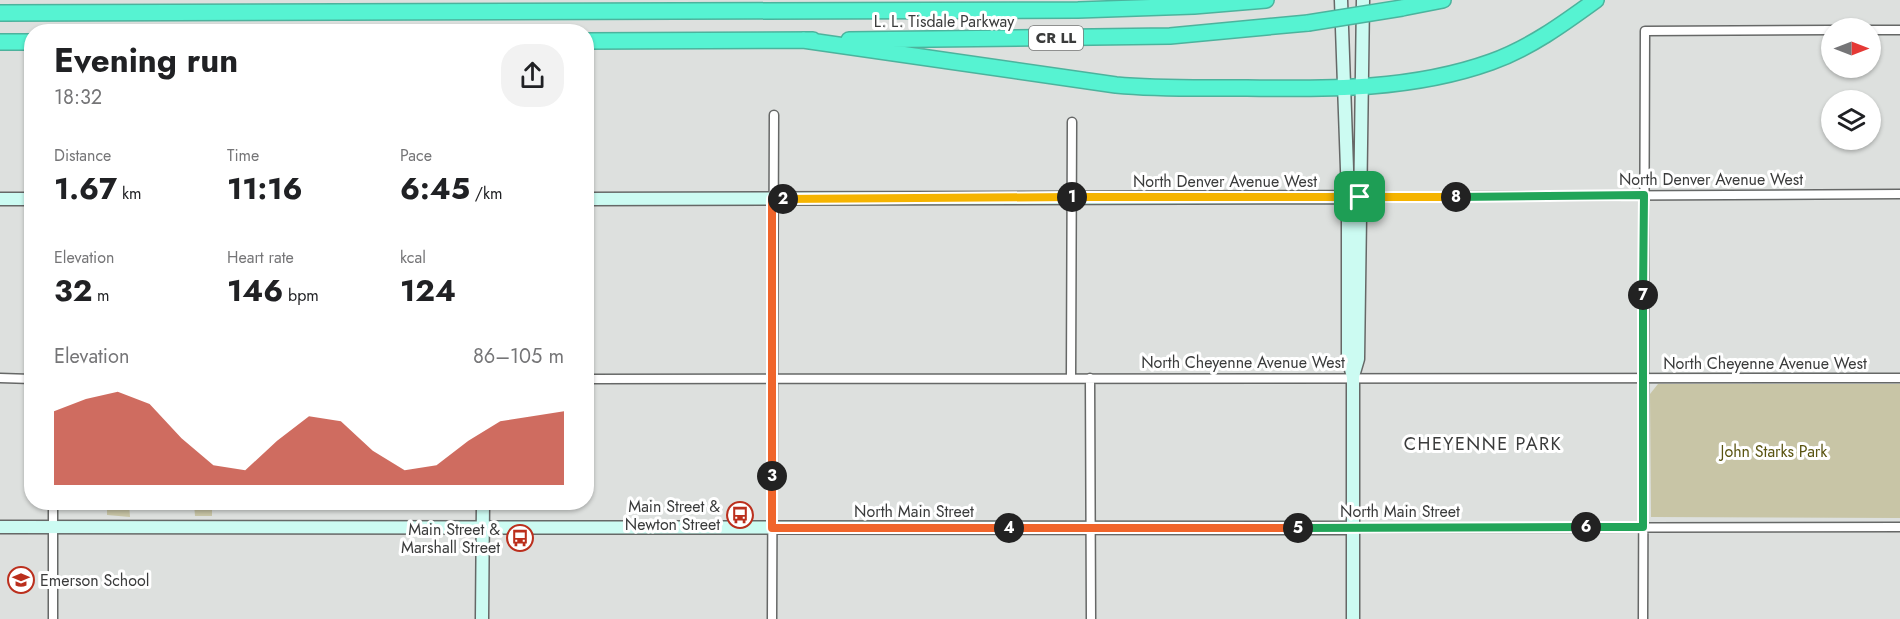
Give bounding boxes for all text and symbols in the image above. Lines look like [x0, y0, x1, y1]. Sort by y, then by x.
street label: L. L. Tisdale Parkway [874, 10, 1015, 33]
north arrow [1821, 18, 1881, 78]
map controls [1821, 18, 1881, 150]
road number: CR LL [1029, 26, 1083, 50]
text: Evening run [54, 37, 238, 84]
button: share [501, 44, 564, 107]
text: 18:32 [54, 83, 102, 112]
button: layers [1821, 90, 1881, 150]
text: Distance [54, 144, 111, 167]
text: Time [227, 144, 259, 167]
text: Pace [400, 144, 432, 167]
text: 1.67 [54, 167, 117, 210]
text: 11:16 [227, 167, 303, 210]
text: 6:45 [400, 167, 470, 210]
street label: North Denver Avenue West [1619, 168, 1803, 191]
street label: North Denver Avenue West [1133, 170, 1317, 193]
pin [1334, 171, 1385, 222]
icon: arrive [1343, 180, 1376, 213]
text: km [117, 182, 141, 205]
text: /km [470, 182, 503, 205]
pin: 1 [1057, 182, 1087, 212]
pin: 8 [1441, 182, 1471, 212]
pin: 2 [768, 184, 798, 214]
text: 1 [1068, 185, 1076, 208]
text: 8 [1451, 185, 1461, 208]
text: 2 [778, 187, 788, 210]
text: Elevation [54, 246, 114, 269]
text: Heart rate [227, 246, 294, 269]
text: kcal [400, 246, 426, 269]
text: 32 [54, 269, 92, 312]
text: 146 [227, 269, 283, 312]
text: 124 [400, 269, 456, 312]
pin: 7 [1628, 280, 1658, 310]
text: 7 [1638, 283, 1648, 306]
text: m [92, 284, 110, 307]
text: bpm [283, 284, 319, 307]
text: Elevation [54, 342, 129, 371]
text: 86–105 m [473, 342, 564, 371]
street label: North Cheyenne Avenue West [1141, 351, 1345, 374]
street label: North Cheyenne Avenue West [1663, 352, 1867, 375]
district label: CHEYENNE PARK [1404, 431, 1562, 457]
park label: John Starks Park [1719, 440, 1828, 463]
pin: 3 [757, 461, 787, 491]
text: 3 [767, 464, 777, 487]
place label: Main Street & Newton Street [625, 495, 720, 536]
bus stop icon: Main Street & Newton Street [725, 500, 755, 530]
street label: North Main Street [854, 500, 974, 523]
street label: North Main Street [1340, 500, 1460, 523]
pin: 6 [1571, 512, 1601, 542]
pin: 4 [994, 513, 1024, 543]
pin: 5 [1283, 513, 1313, 543]
text: 6 [1581, 515, 1591, 538]
text: 4 [1003, 516, 1015, 539]
text: 5 [1293, 516, 1303, 539]
place label: Main Street & Marshall Street [401, 518, 500, 559]
bus stop icon: Main Street & Marshall Street [505, 523, 535, 553]
school or university icon: Emerson School [6, 565, 36, 595]
place label: Emerson School [40, 569, 149, 592]

